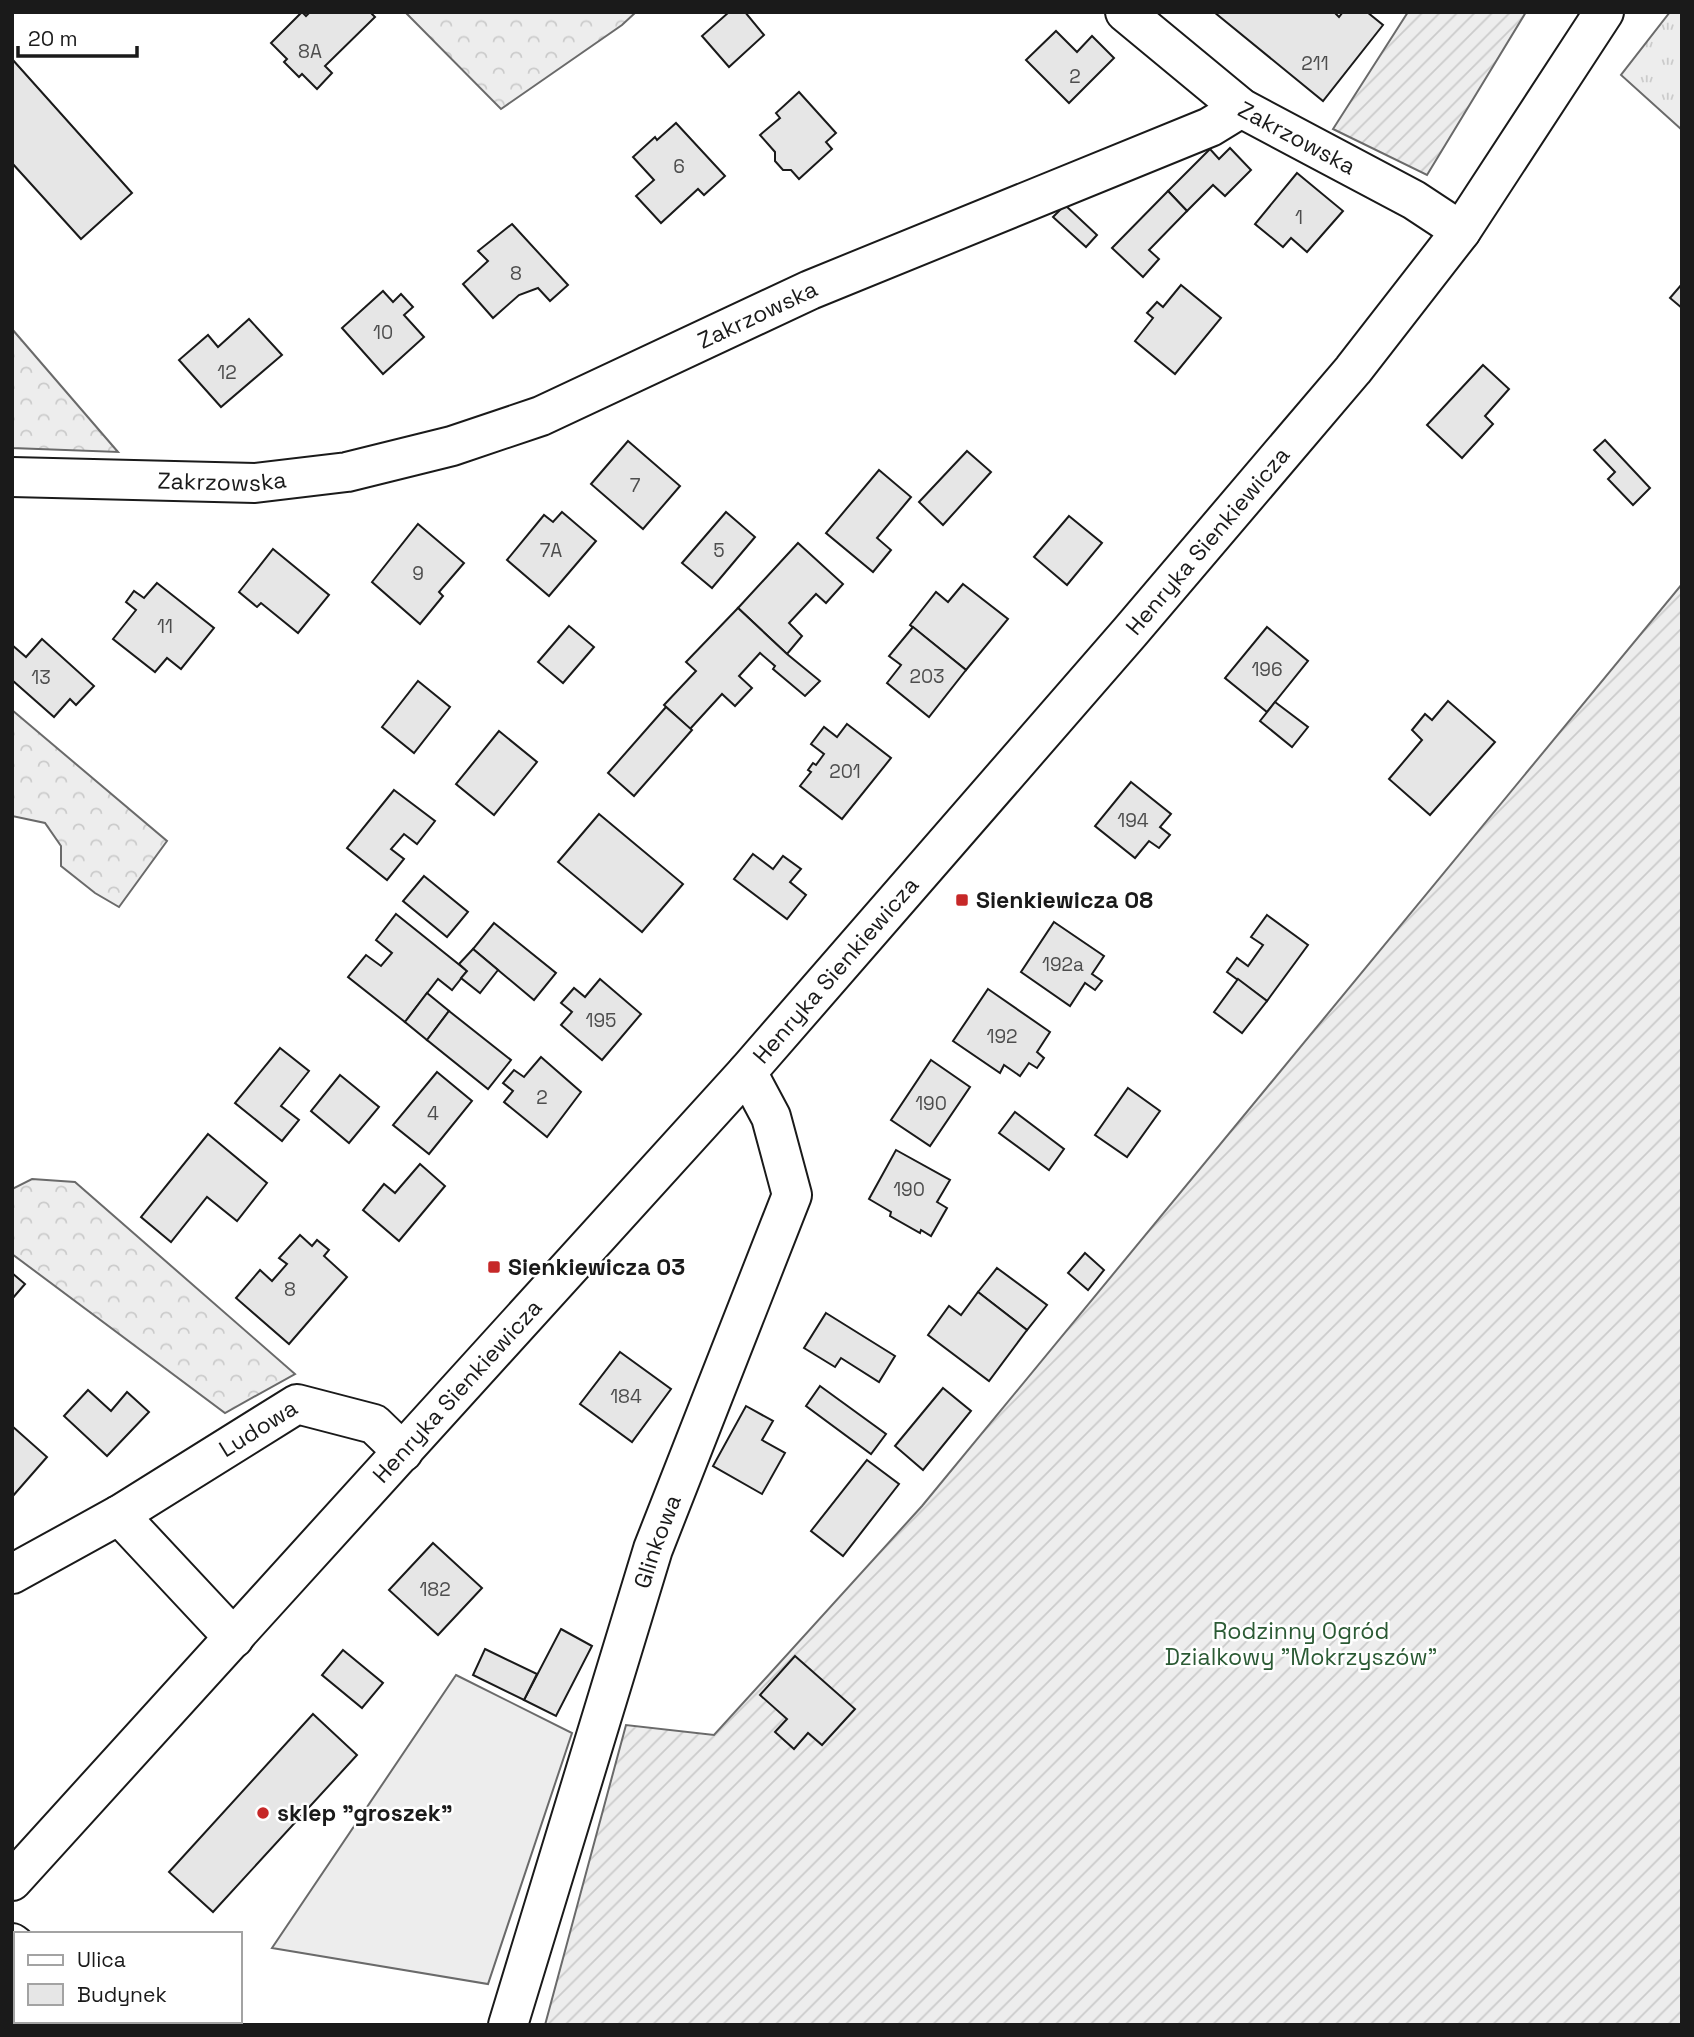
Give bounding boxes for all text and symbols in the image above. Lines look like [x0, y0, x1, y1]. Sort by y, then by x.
scale bar [18, 14, 136, 58]
text: 20 m [28, 25, 78, 52]
house number: 8A [298, 39, 322, 64]
house number: 211 [1301, 51, 1329, 76]
house number: 2 [1069, 64, 1081, 89]
street label: Zakrzowska [1233, 94, 1361, 181]
house number: 6 [673, 154, 685, 179]
house number: 1 [1295, 205, 1303, 230]
house number: 8 [510, 261, 522, 286]
street label: Zakrzowska [693, 274, 822, 355]
house number: 10 [373, 320, 393, 345]
house number: 12 [217, 360, 237, 385]
street label: Henryka Sienkiewicza [1119, 440, 1296, 641]
street label: Zakrzowska [157, 464, 288, 498]
house number: 7 [630, 473, 641, 498]
house number: 7A [540, 538, 562, 563]
house number: 5 [713, 538, 725, 563]
house number: 9 [412, 561, 424, 586]
house number: 11 [157, 614, 173, 639]
house number: 196 [1251, 657, 1283, 682]
house number: 203 [909, 664, 945, 689]
house number: 13 [31, 665, 51, 690]
house number: 201 [829, 759, 861, 784]
house number: 194 [1117, 808, 1149, 833]
street label: Henryka Sienkiewicza [746, 870, 925, 1070]
place label: Sienkiewicza 08 [976, 885, 1153, 915]
marker: Sienkiewicza 08 [954, 892, 970, 908]
house number: 192a [1042, 952, 1084, 977]
house number: 195 [586, 1008, 616, 1033]
house number: 192 [986, 1024, 1018, 1049]
house number: 2 [536, 1085, 548, 1110]
house number: 190 [915, 1091, 947, 1116]
house number: 4 [427, 1101, 439, 1126]
house number: 190 [893, 1177, 925, 1202]
place label: Sienkiewicza 03 [508, 1252, 685, 1282]
marker: Sienkiewicza 03 [486, 1259, 502, 1275]
house number: 8 [284, 1277, 296, 1302]
street label: Henryka Sienkiewicza [366, 1293, 548, 1489]
house number: 184 [610, 1384, 642, 1409]
street label: Ludowa [213, 1393, 303, 1464]
street label: Glinkowa [627, 1490, 688, 1592]
house number: 182 [419, 1577, 451, 1602]
park label: Rodzinny Ogród Dzialkowy "Mokrzyszów" [1165, 1616, 1437, 1672]
place label: sklep "groszek" [277, 1798, 453, 1828]
marker: sklep "groszek" [255, 1805, 271, 1821]
legend [14, 1932, 242, 2023]
text: Ulica [77, 1946, 126, 1973]
text: Budynek [77, 1981, 167, 2008]

